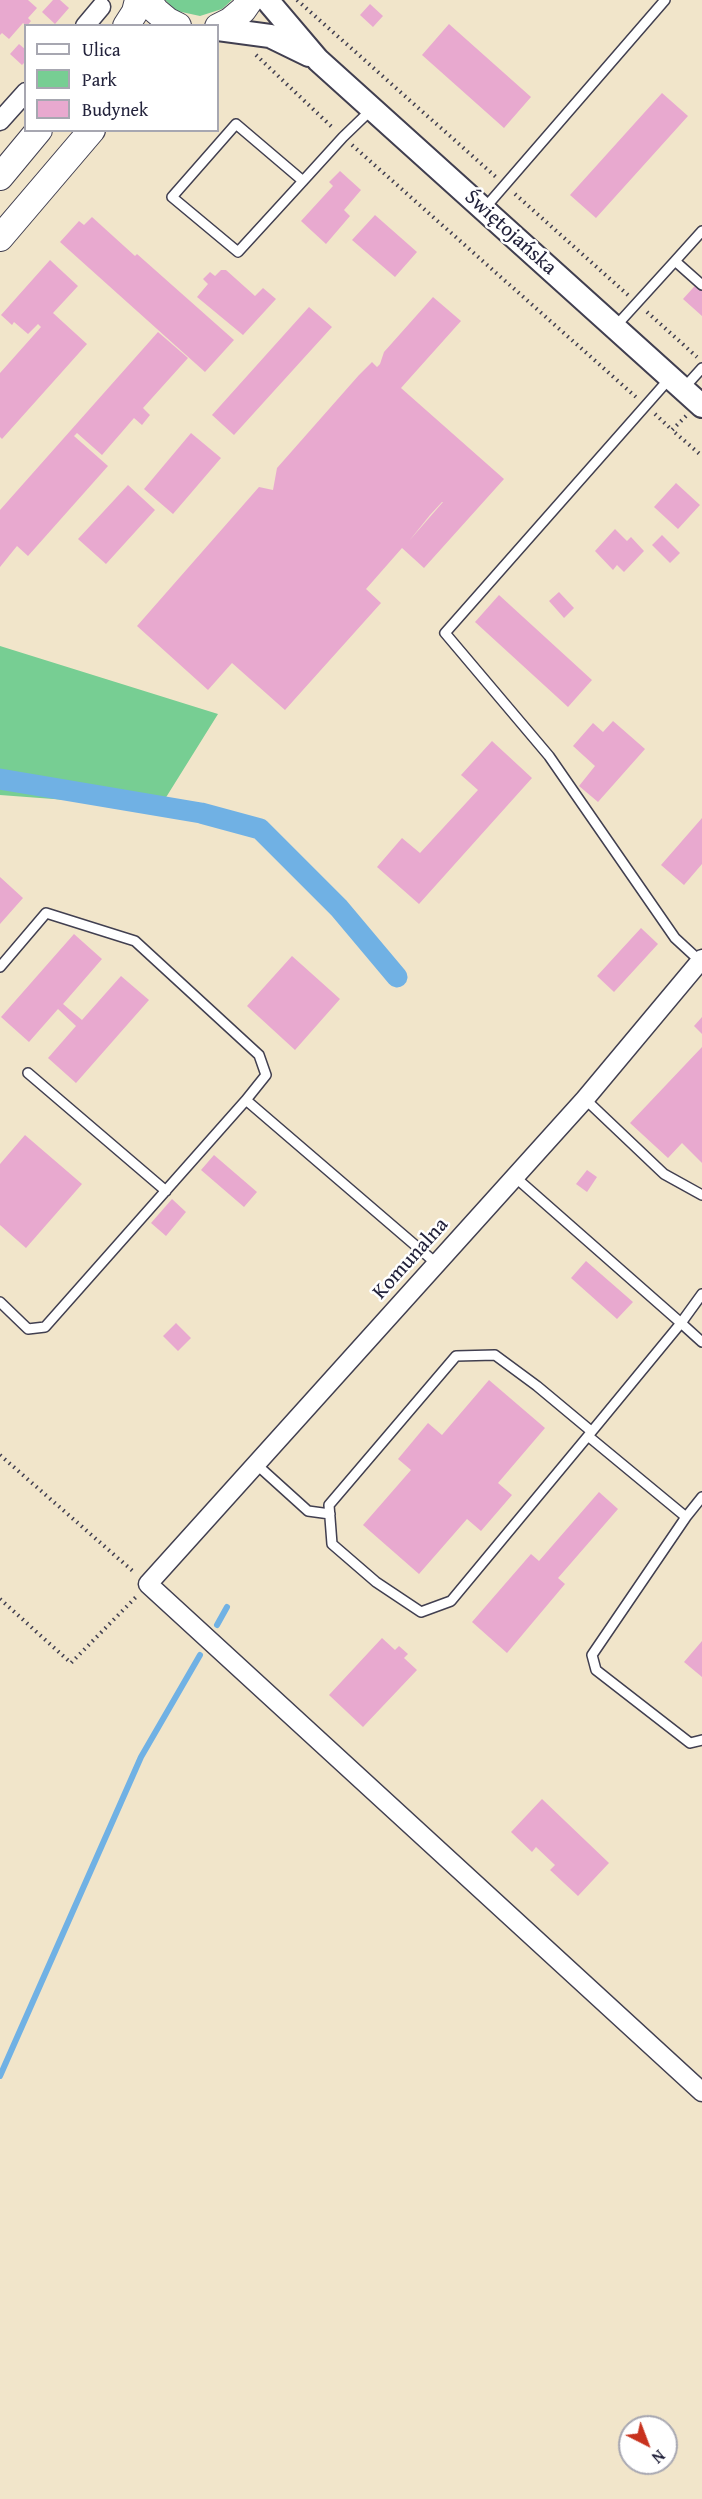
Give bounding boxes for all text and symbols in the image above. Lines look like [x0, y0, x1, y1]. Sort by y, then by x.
legend [24, 24, 219, 132]
text: Ulica [82, 36, 120, 63]
text: Park [82, 66, 117, 93]
text: Budynek [82, 96, 148, 123]
street label: Świętojańska [459, 185, 561, 281]
street label: Komunalna [368, 1213, 454, 1305]
north arrow [618, 2415, 678, 2475]
text: N [647, 2444, 671, 2469]

